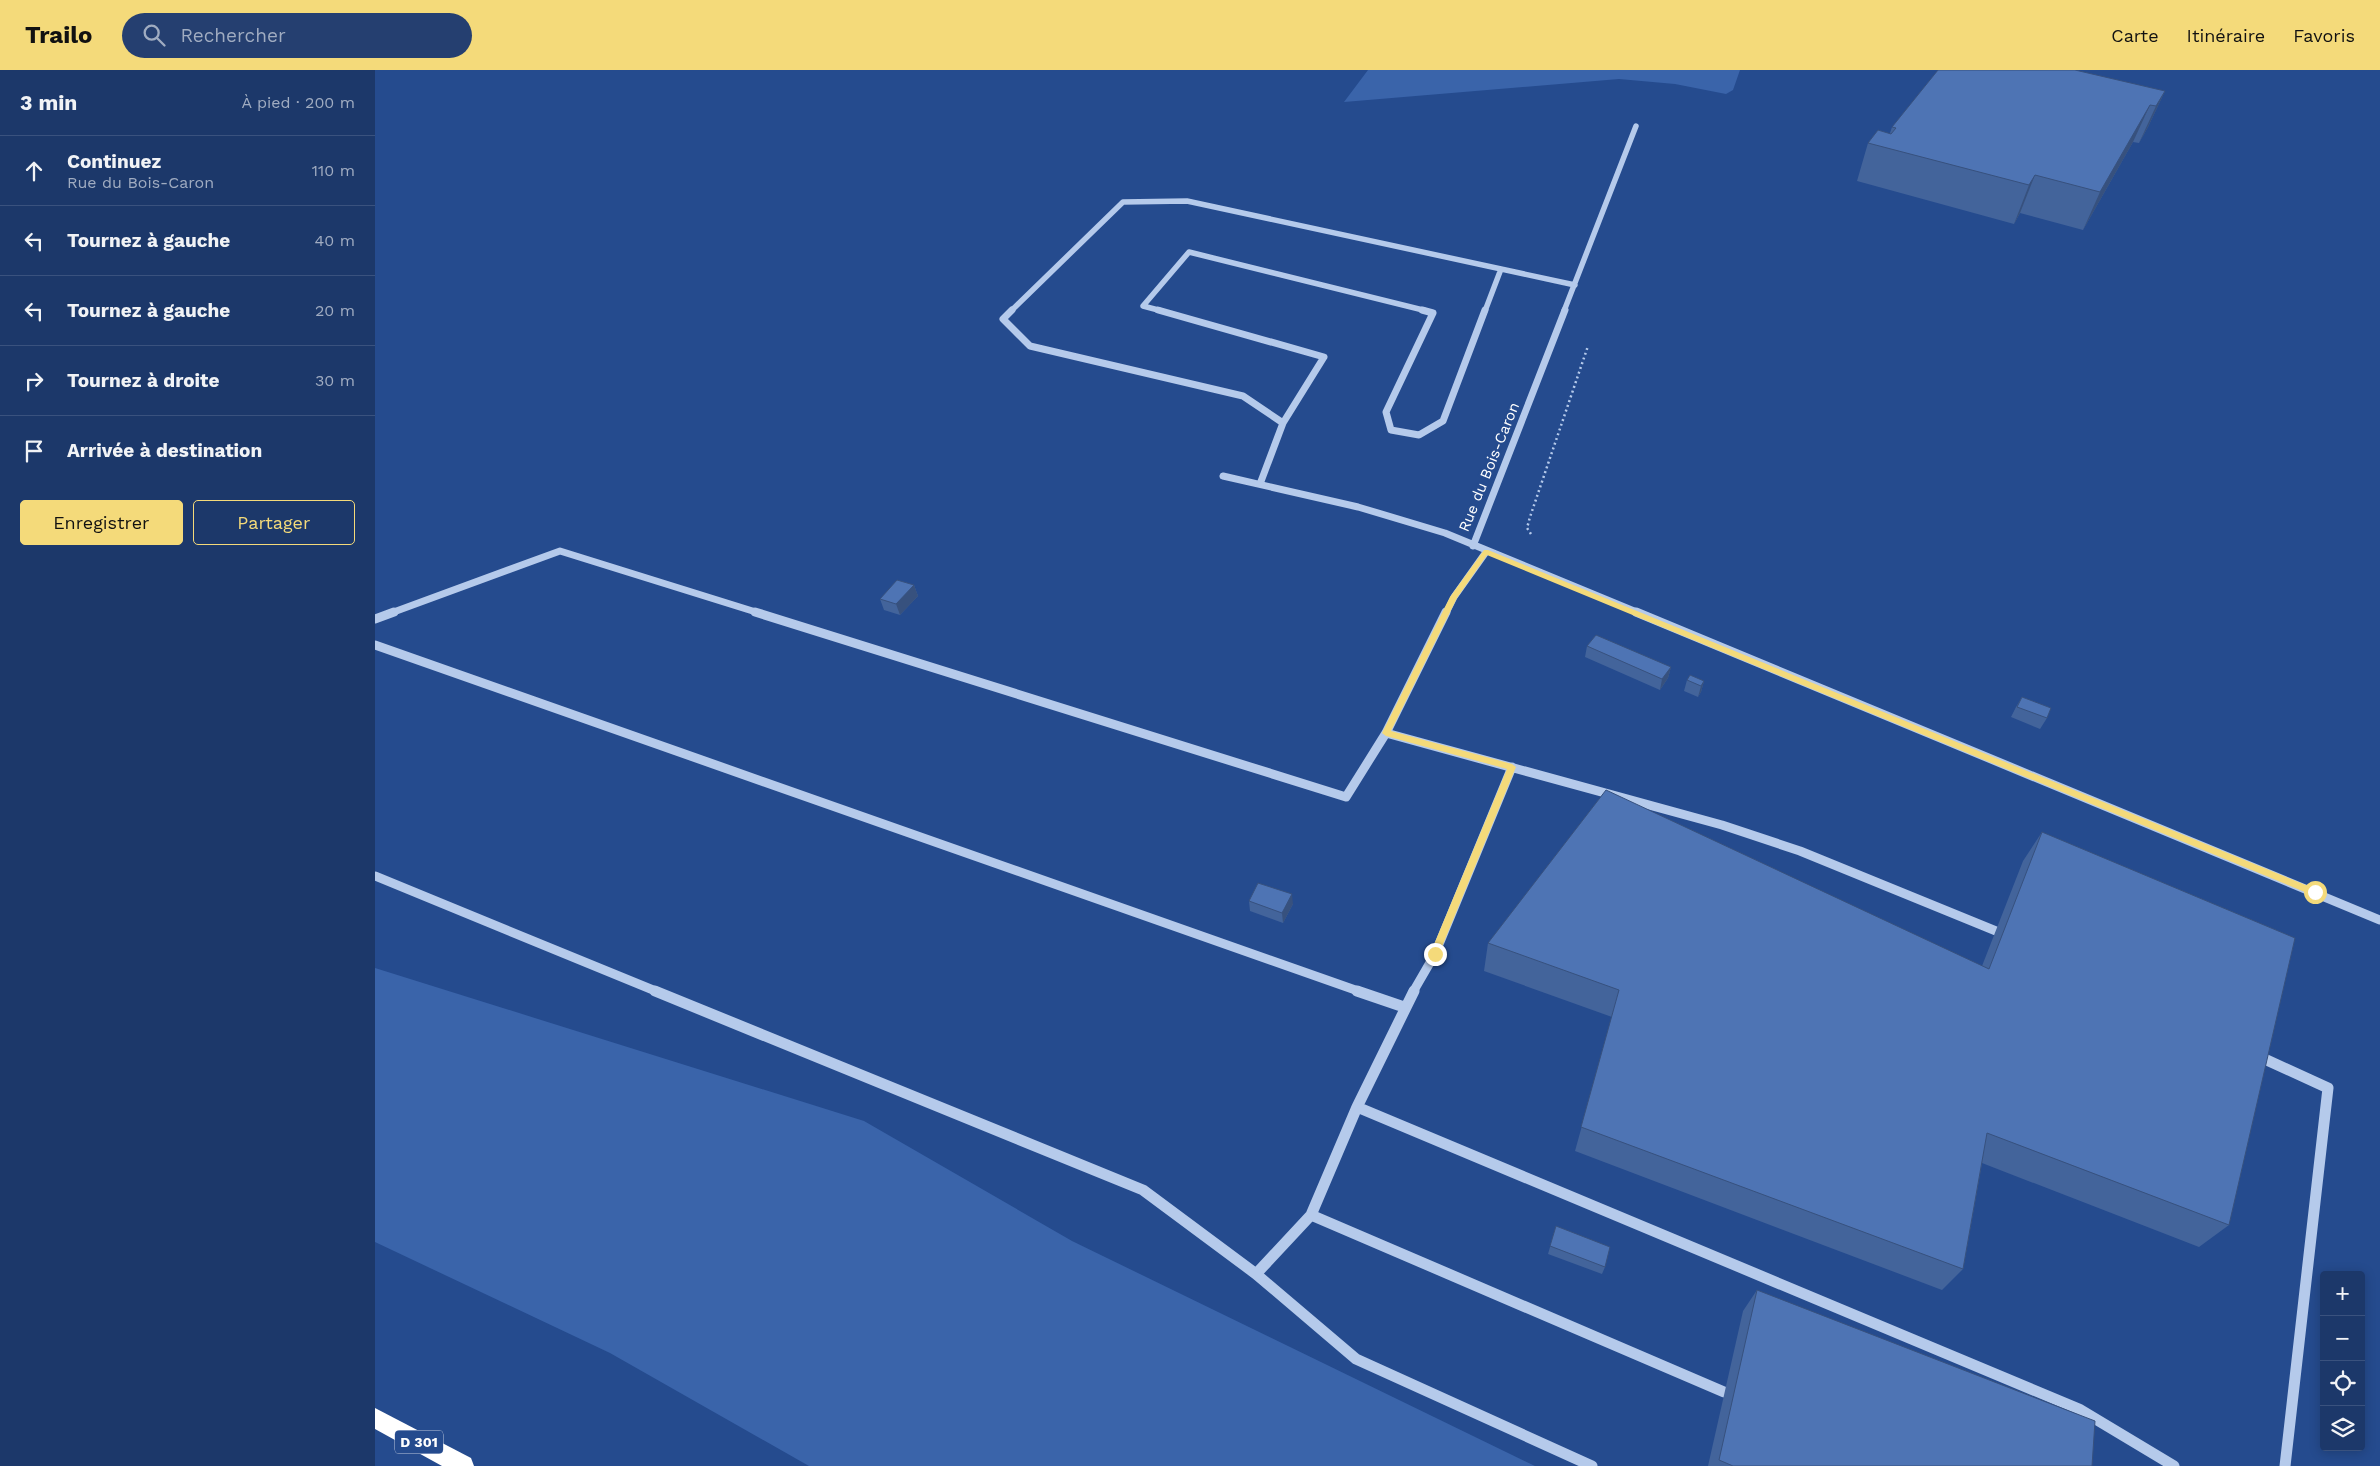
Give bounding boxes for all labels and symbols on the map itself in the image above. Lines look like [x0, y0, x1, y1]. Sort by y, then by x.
street label: Rue du Bois-Caron [1455, 400, 1523, 534]
route start [2304, 881, 2327, 904]
route end [1424, 943, 1447, 966]
road number: D 301 [395, 1430, 443, 1454]

